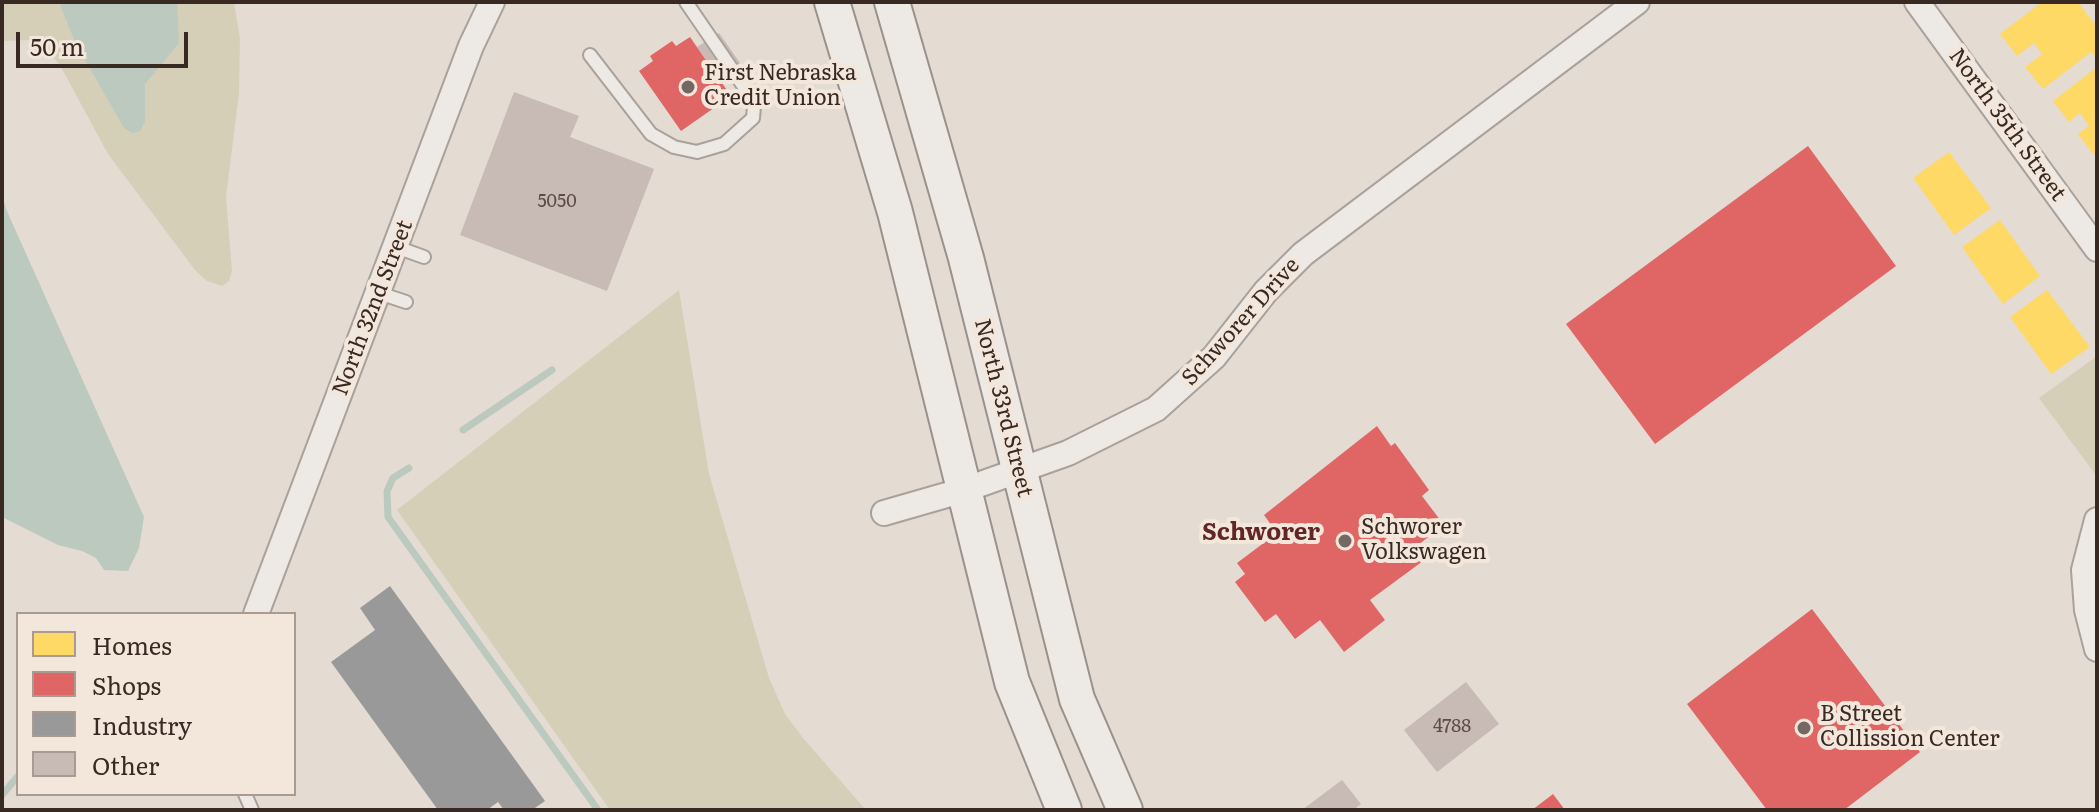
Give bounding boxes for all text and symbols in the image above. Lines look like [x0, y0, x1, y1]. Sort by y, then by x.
scale bar [20, 16, 192, 66]
text: 50 m [30, 28, 84, 63]
street label: North 35th Street [1943, 44, 2071, 206]
place label: First Nebraska Credit Union [704, 61, 857, 112]
marker: First Nebraska Credit Union [679, 78, 697, 96]
house number: 5050 [537, 191, 577, 213]
street label: North 32nd Street [327, 217, 419, 399]
street label: Schworer Drive [1177, 253, 1305, 391]
street label: North 33rd Street [968, 316, 1038, 500]
place label: Schworer Volkswagen [1361, 515, 1486, 566]
district label: Schworer [1202, 519, 1320, 547]
marker: Schworer Volkswagen [1336, 532, 1354, 550]
legend [16, 612, 296, 796]
text: Homes [92, 627, 172, 662]
text: Shops [92, 667, 161, 702]
place label: B Street Collission Center [1820, 702, 2000, 754]
text: Industry [92, 707, 192, 742]
house number: 4788 [1433, 716, 1471, 738]
marker: B Street Collission Center [1795, 719, 1813, 737]
text: Other [92, 747, 159, 782]

